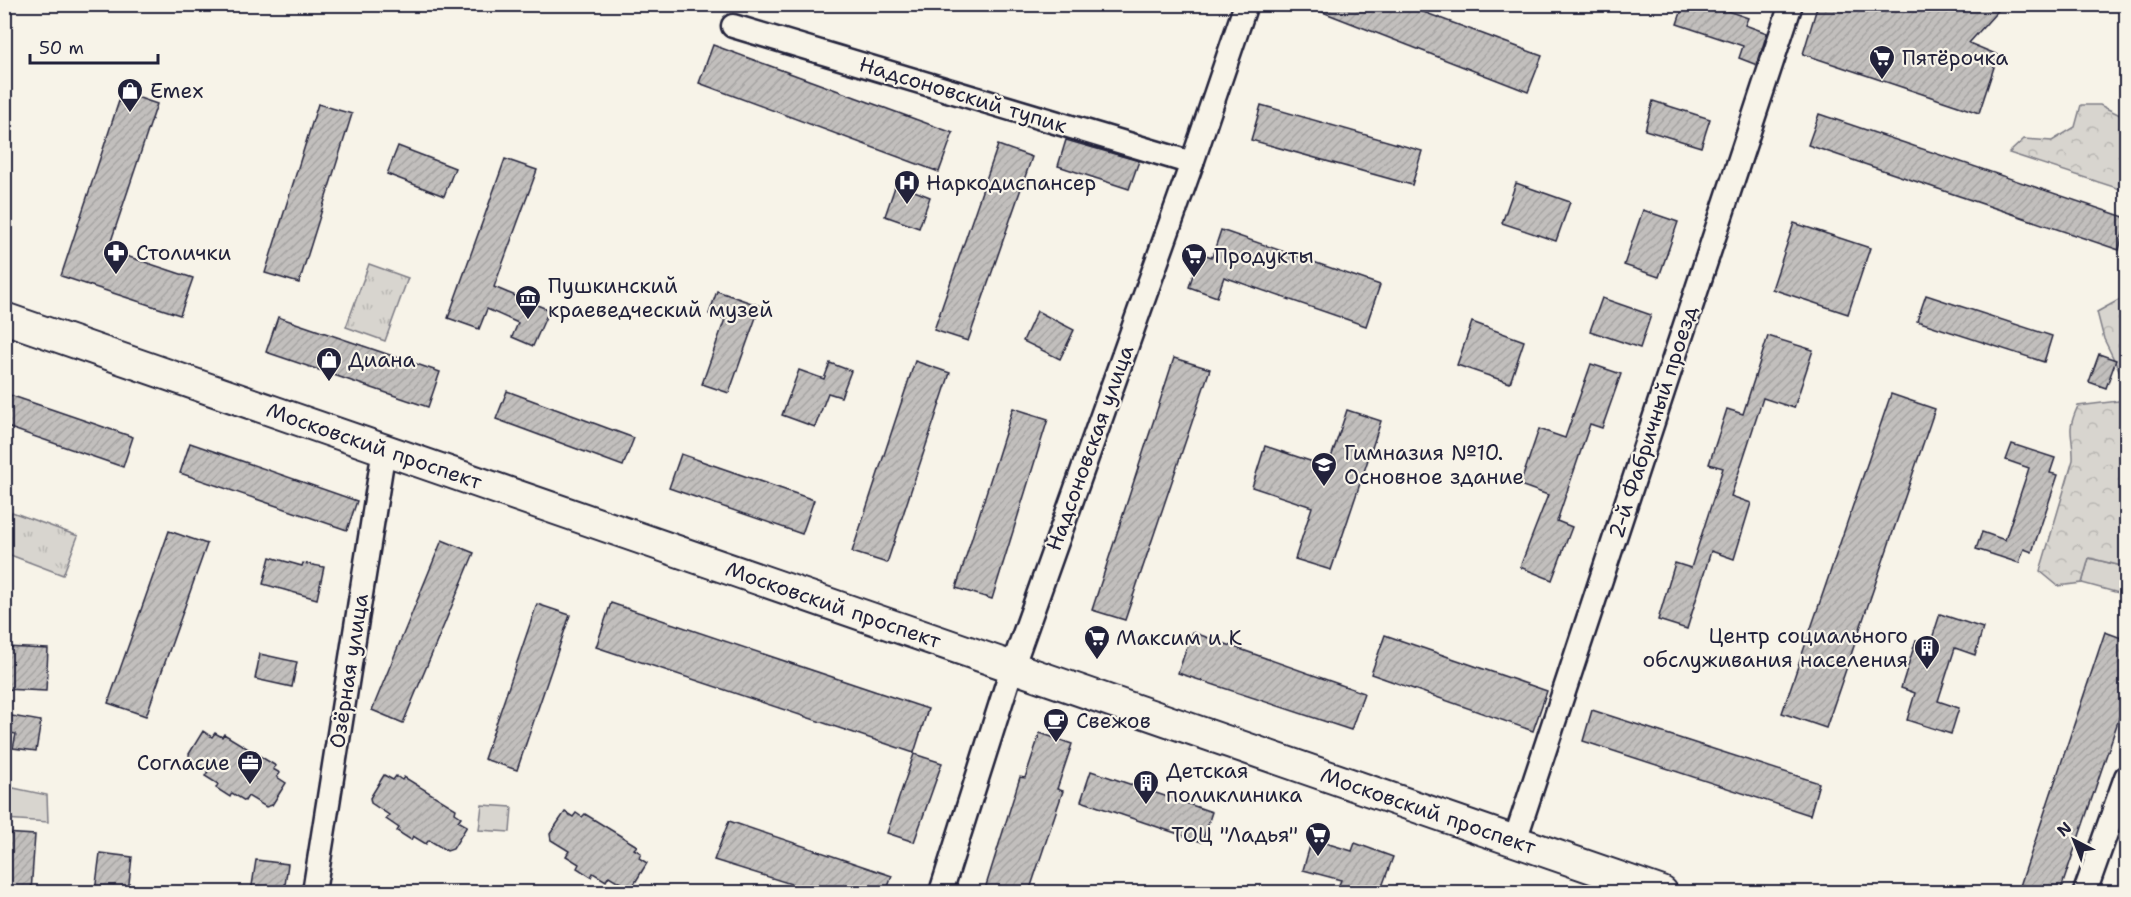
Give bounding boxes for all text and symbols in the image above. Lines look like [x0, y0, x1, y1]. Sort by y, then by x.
scale bar [30, 27, 158, 65]
text: 50 m [39, 36, 84, 60]
supermarket icon: Пятёрочка [1867, 43, 1897, 81]
place label: Пятёрочка [1902, 44, 2008, 72]
street label: Надсоновский тупик [856, 50, 1070, 140]
shop icon: Emex [115, 76, 145, 114]
place label: Emex [150, 77, 203, 105]
hospital icon: Наркодиспансер [892, 168, 922, 206]
place label: Наркодиспансер [926, 169, 1096, 197]
pharmacy icon: Столички [101, 238, 131, 276]
place label: Столички [136, 239, 231, 267]
supermarket icon: Продукты [1179, 241, 1209, 279]
place label: Продукты [1214, 242, 1314, 270]
place label: Пушкинский краеведческий музей [548, 272, 773, 324]
museum icon: Пушкинский краеведческий музей [513, 283, 543, 321]
street label: 2-й Фабричный проезд [1602, 302, 1704, 542]
street label: Надсоновская улица [1040, 341, 1140, 555]
shop icon: Диана [314, 345, 344, 383]
place label: Диана [348, 346, 416, 374]
street label: Московский проспект [263, 396, 486, 496]
place label: Гимназия №10. Основное здание [1344, 439, 1524, 491]
school or university icon: Гимназия №10. Основное здание [1309, 450, 1339, 488]
street label: Московский проспект [722, 555, 945, 655]
street label: Озёрная улица [323, 592, 375, 750]
place label: Центр социального обслуживания населения [1642, 622, 1908, 674]
supermarket icon: Максим и К [1082, 623, 1112, 661]
place label: Максим и К [1116, 624, 1243, 652]
building icon: Центр социального обслуживания населения [1912, 633, 1942, 671]
cafe icon: Свежов [1041, 706, 1071, 744]
place label: Свежов [1076, 707, 1151, 735]
office icon: Согласие [235, 748, 265, 786]
place label: Согласие [137, 749, 230, 777]
place label: Детская поликлиника [1166, 757, 1302, 809]
street label: Московский проспект [1317, 761, 1540, 861]
building icon: Детская поликлиника [1131, 768, 1161, 806]
north arrow [2044, 810, 2104, 870]
text: N [2053, 817, 2076, 841]
supermarket icon: ТОЦ "Ладья" [1303, 820, 1333, 858]
place label: ТОЦ "Ладья" [1171, 821, 1298, 849]

